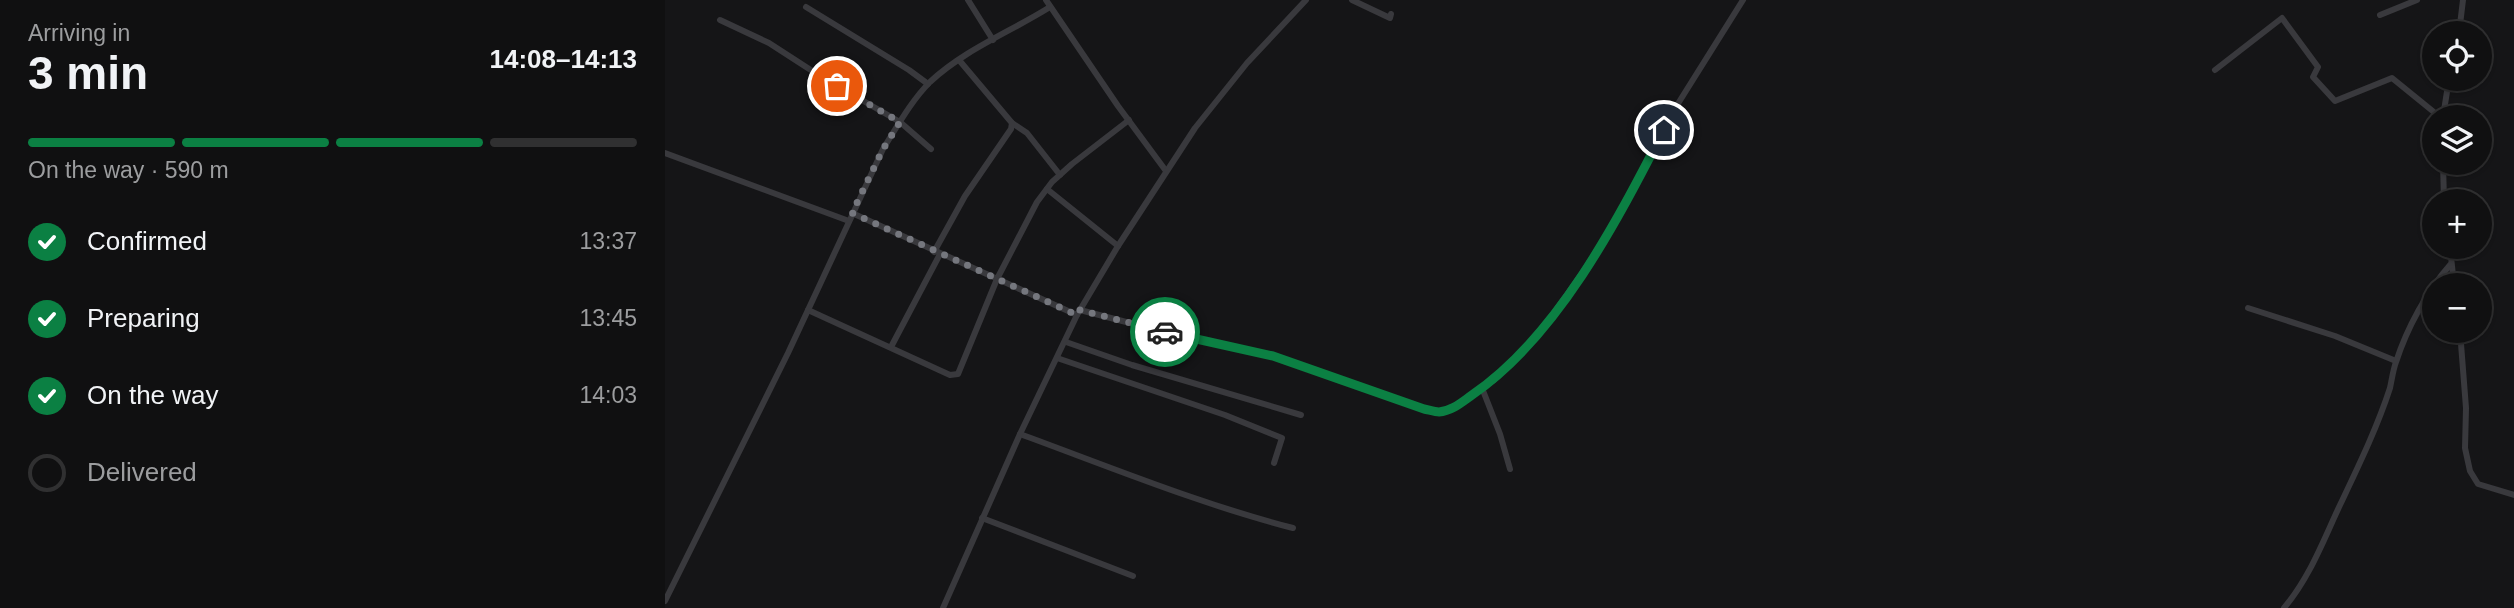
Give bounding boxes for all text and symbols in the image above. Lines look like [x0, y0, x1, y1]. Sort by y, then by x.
text: Arriving in [28, 20, 130, 46]
map controls [2422, 21, 2492, 343]
button: locate [2422, 21, 2492, 91]
text: 14:08–14:13 [490, 44, 637, 74]
text: 3 min [28, 47, 148, 99]
pin [807, 56, 867, 116]
icon: bag [818, 67, 856, 105]
pin [1634, 100, 1694, 160]
button: layers [2422, 105, 2492, 175]
icon: home [1645, 111, 1683, 149]
text: On the way · 590 m [28, 157, 229, 183]
button: + [2422, 189, 2492, 259]
icon: check [28, 223, 66, 261]
text: Confirmed [87, 226, 207, 256]
text: 13:37 [579, 228, 637, 254]
button: − [2422, 273, 2492, 343]
courier [1130, 297, 1200, 367]
icon: check [28, 300, 66, 338]
text: Preparing [87, 303, 200, 333]
text: 13:45 [579, 305, 637, 331]
icon: car [1146, 313, 1184, 351]
icon: check [28, 377, 66, 415]
text: On the way [87, 380, 219, 410]
text: 14:03 [579, 382, 637, 408]
text: Delivered [87, 457, 197, 487]

